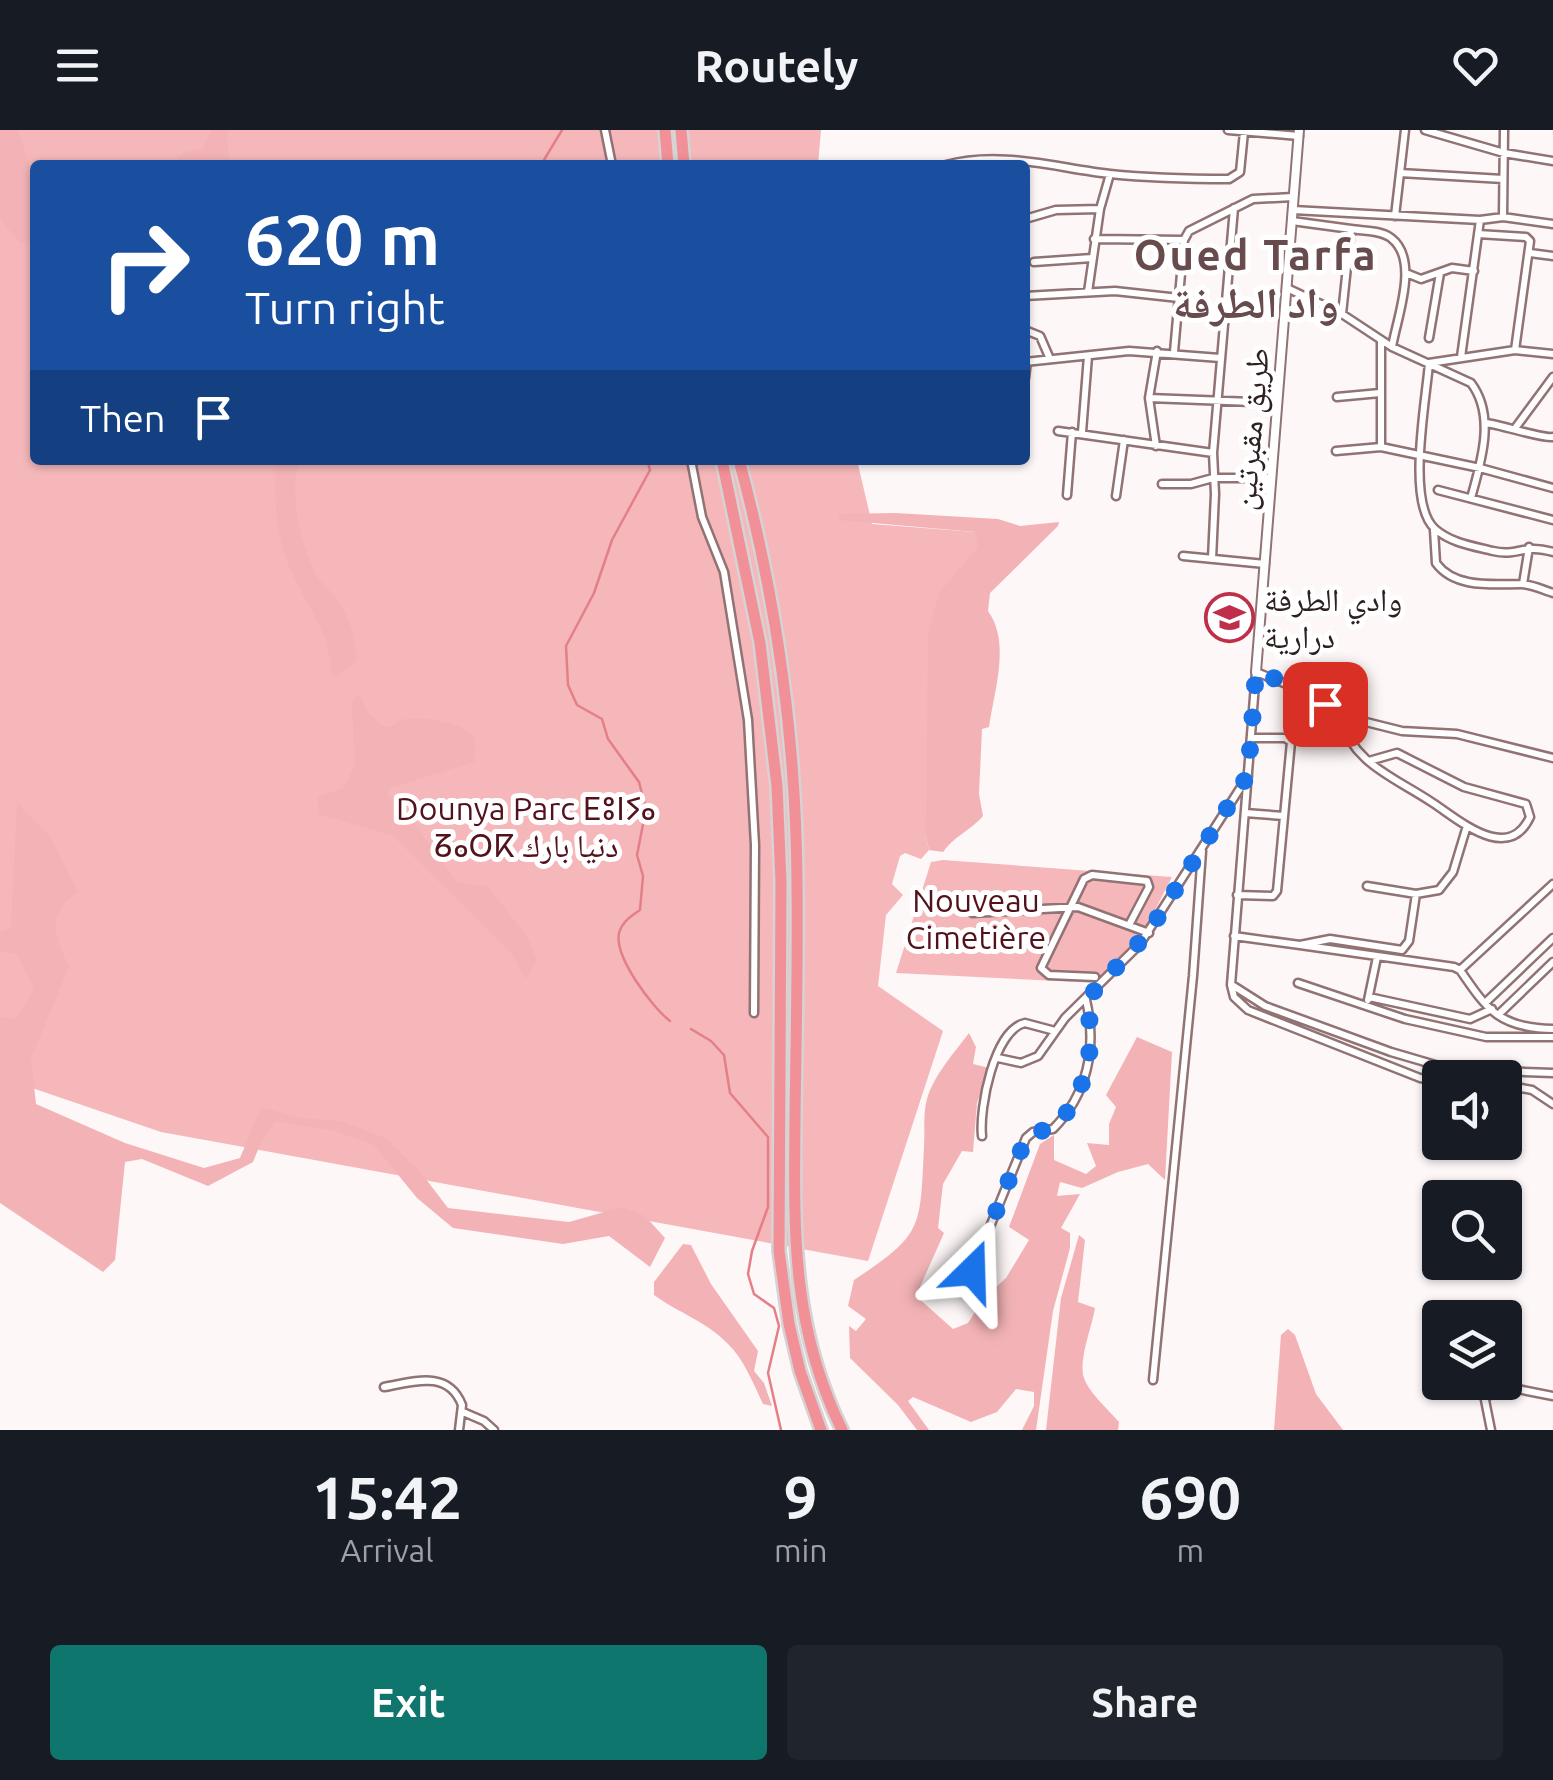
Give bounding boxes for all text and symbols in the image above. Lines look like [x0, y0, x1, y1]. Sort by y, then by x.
icon: menu [50, 38, 105, 93]
icon: heart [1448, 38, 1503, 93]
text: Routely [695, 40, 858, 91]
icon: right [80, 200, 210, 330]
text: 620 m [245, 200, 440, 278]
district label: Oued Tarfa واد الطرفة [1134, 231, 1378, 327]
text: Turn right [245, 282, 445, 333]
street label: طريق مقبرتين [1225, 346, 1278, 512]
icon: arrive [186, 390, 241, 445]
text: Then [80, 397, 166, 439]
place label: وادي الطرفة درارية [1264, 581, 1402, 655]
school or university icon: وادي الطرفة درارية [1203, 592, 1255, 644]
pin [1283, 662, 1368, 747]
icon: arrive [1298, 677, 1353, 732]
park label: Dounya Parc ⴹⵓⵏⵢⴰ ⵒⴰⵔⴽ دنيا بارك [396, 790, 656, 864]
park label: Nouveau Cimetière [906, 882, 1046, 955]
map controls [1422, 1060, 1522, 1400]
button: sound [1422, 1060, 1522, 1160]
button: search [1422, 1180, 1522, 1280]
position arrow [920, 1219, 1024, 1323]
button: layers [1422, 1300, 1522, 1400]
text: 15:42 [312, 1463, 462, 1530]
text: 9 [784, 1463, 818, 1530]
text: 690 [1140, 1463, 1241, 1530]
text: Arrival [340, 1532, 434, 1568]
text: min [774, 1532, 828, 1568]
text: m [1176, 1532, 1204, 1568]
button: Exit [50, 1645, 767, 1760]
button: Share [787, 1645, 1503, 1760]

